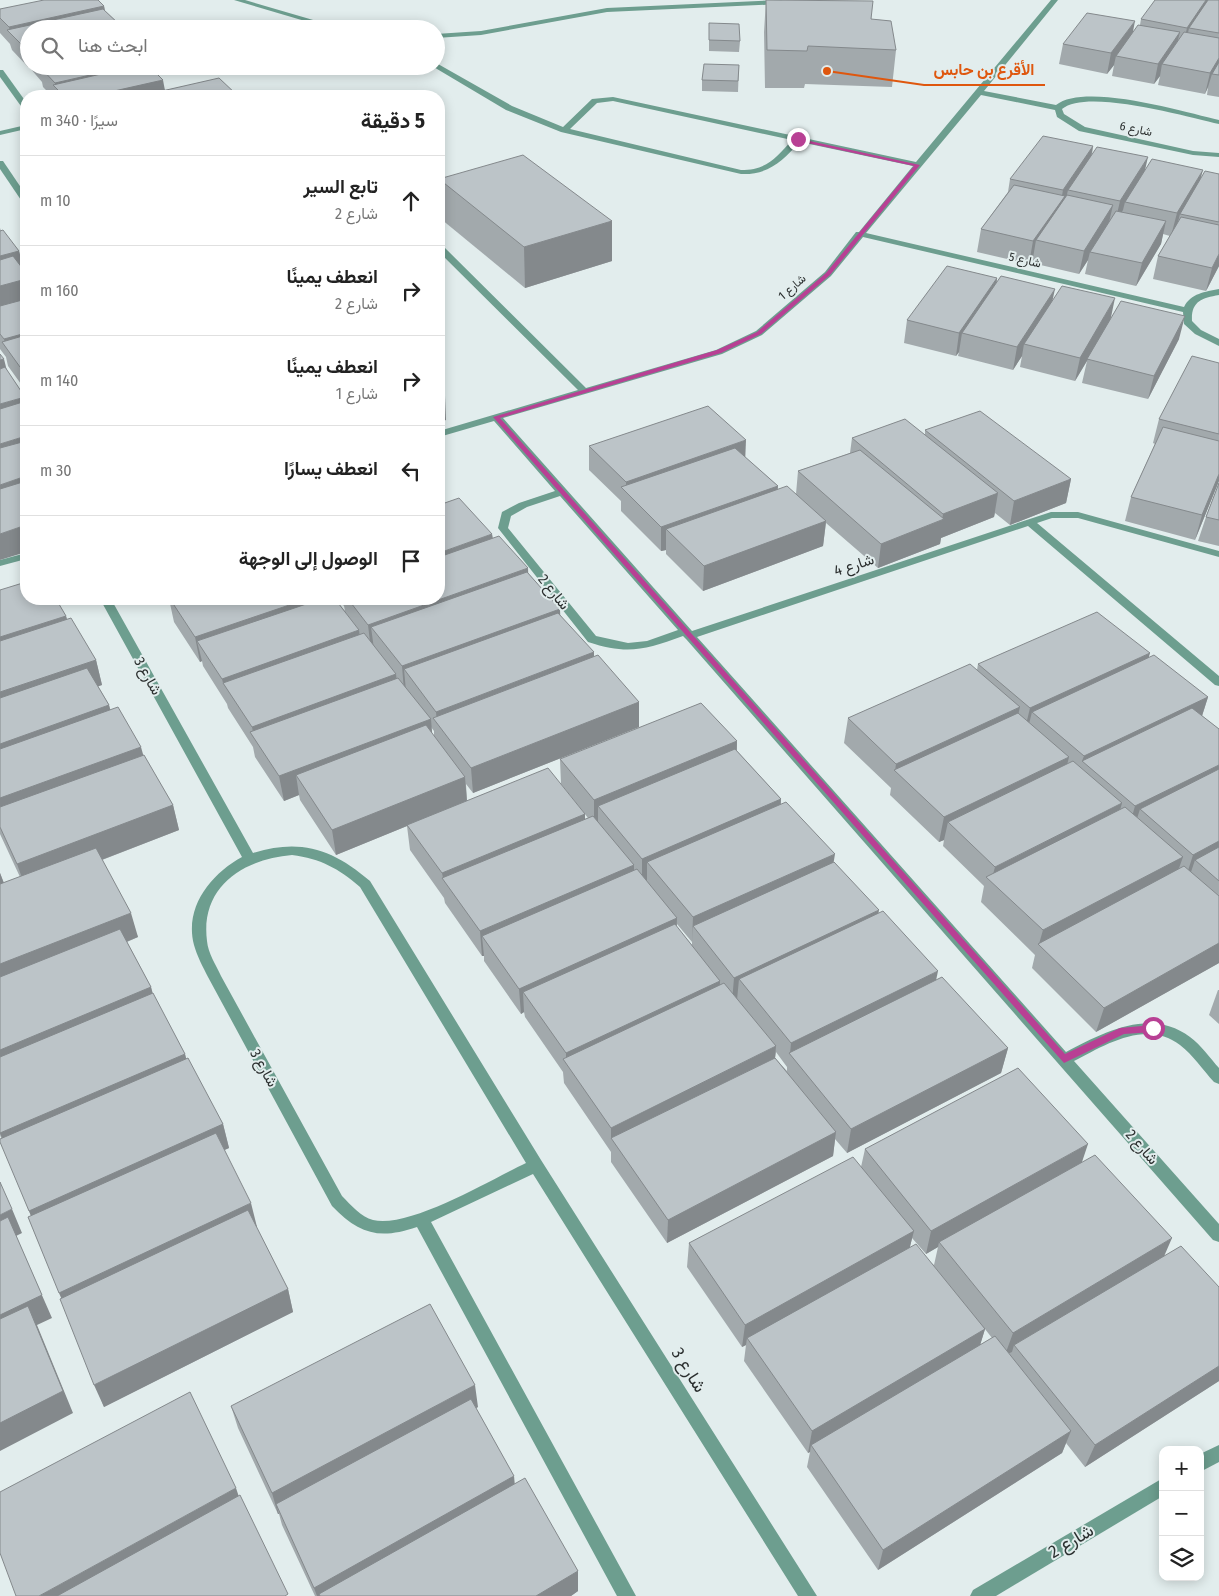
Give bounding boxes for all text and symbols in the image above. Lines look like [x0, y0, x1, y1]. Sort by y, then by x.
search box [20, 20, 445, 75]
icon: search [38, 34, 66, 62]
text: ابحث هنا [78, 34, 148, 57]
callout: الأقرع بن حابس [924, 54, 1045, 85]
text: الأقرع بن حابس [934, 60, 1034, 80]
text: 5 دقيقة [361, 108, 425, 134]
text: سيرًا · 340 m [40, 111, 118, 130]
street label: شارع 6 [1118, 119, 1154, 141]
route end [787, 128, 810, 151]
text: تابع السير [303, 175, 378, 198]
icon: ahead [397, 187, 425, 215]
text: 10 m [40, 191, 71, 210]
text: شارع 2 [335, 204, 378, 223]
street label: شارع 5 [1007, 250, 1042, 272]
text: انعطف يمينًا [286, 265, 378, 288]
street label: شارع 1 [775, 271, 810, 304]
icon: right [397, 277, 425, 305]
text: 160 m [40, 281, 79, 300]
text: شارع 2 [335, 294, 378, 313]
text: انعطف يمينًا [286, 355, 378, 378]
icon: right [397, 367, 425, 395]
text: 140 m [40, 371, 78, 390]
text: شارع 1 [336, 384, 378, 403]
text: انعطف يسارًا [284, 457, 378, 480]
icon: left [397, 457, 425, 485]
text: 30 m [40, 461, 72, 480]
text: الوصول إلى الوجهة [239, 547, 378, 570]
icon: arrive [397, 547, 425, 575]
street label: شارع 4 [832, 550, 877, 582]
street label: شارع 2 [533, 571, 574, 615]
street label: شارع 3 [129, 654, 166, 699]
route start [1142, 1017, 1165, 1040]
street label: شارع 3 [245, 1046, 282, 1091]
street label: شارع 2 [1120, 1126, 1162, 1170]
street label: شارع 3 [666, 1344, 711, 1397]
map controls [1159, 1446, 1204, 1581]
button: + [1159, 1446, 1204, 1491]
button: − [1159, 1491, 1204, 1536]
street label: شارع 2 [1045, 1519, 1098, 1564]
button: layers [1159, 1536, 1204, 1581]

